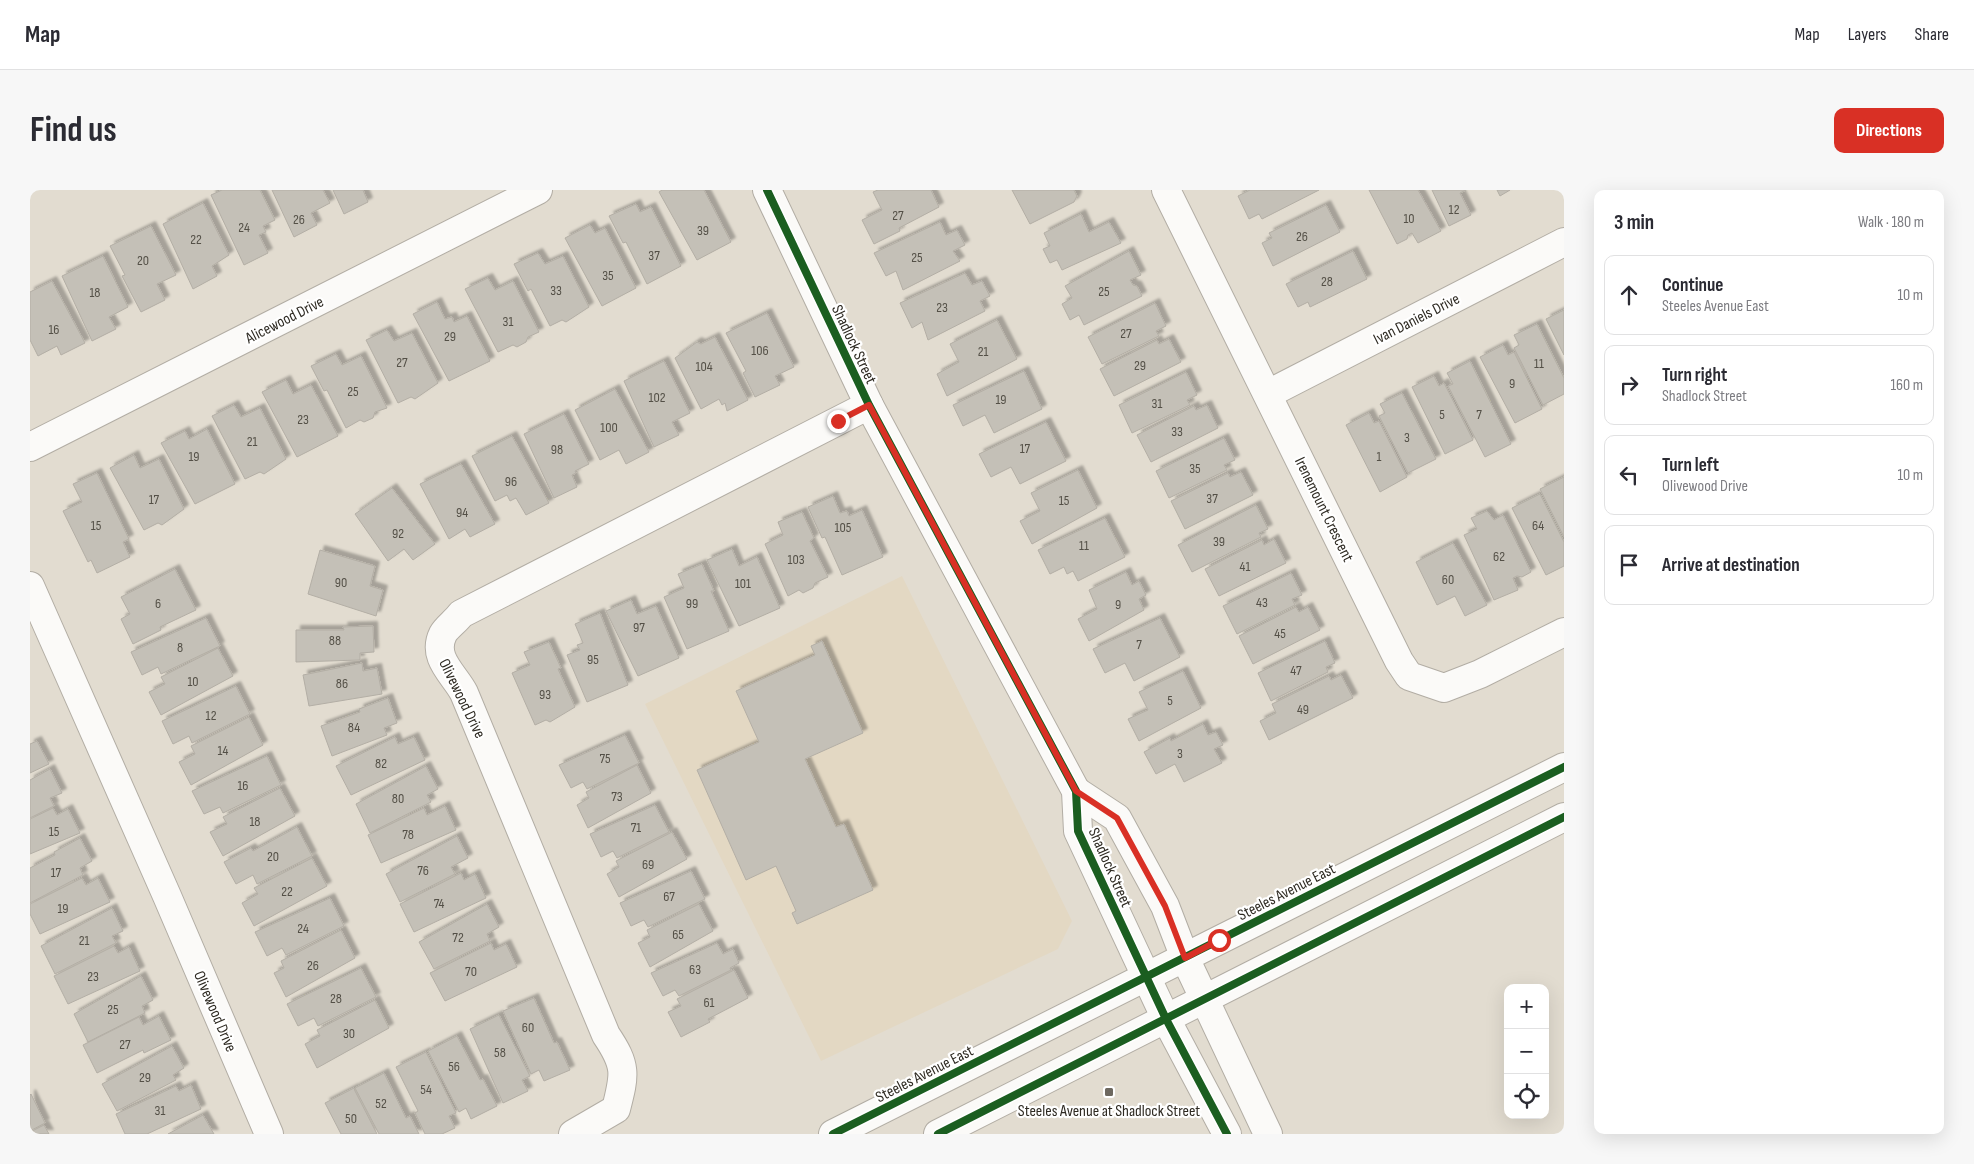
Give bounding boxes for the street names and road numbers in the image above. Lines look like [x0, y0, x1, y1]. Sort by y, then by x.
street label: Ivan Daniels Drive [1370, 290, 1463, 349]
street label: Alicewood Drive [241, 292, 327, 349]
street label: Shadlock Street [827, 302, 880, 387]
street label: Irenemount Crescent [1290, 454, 1357, 565]
street label: Olivewood Drive [434, 656, 489, 741]
street label: Shadlock Street [1084, 825, 1136, 910]
street label: Steeles Avenue East [1235, 860, 1339, 925]
street label: Olivewood Drive [189, 968, 240, 1055]
street label: Steeles Avenue East [873, 1042, 977, 1107]

